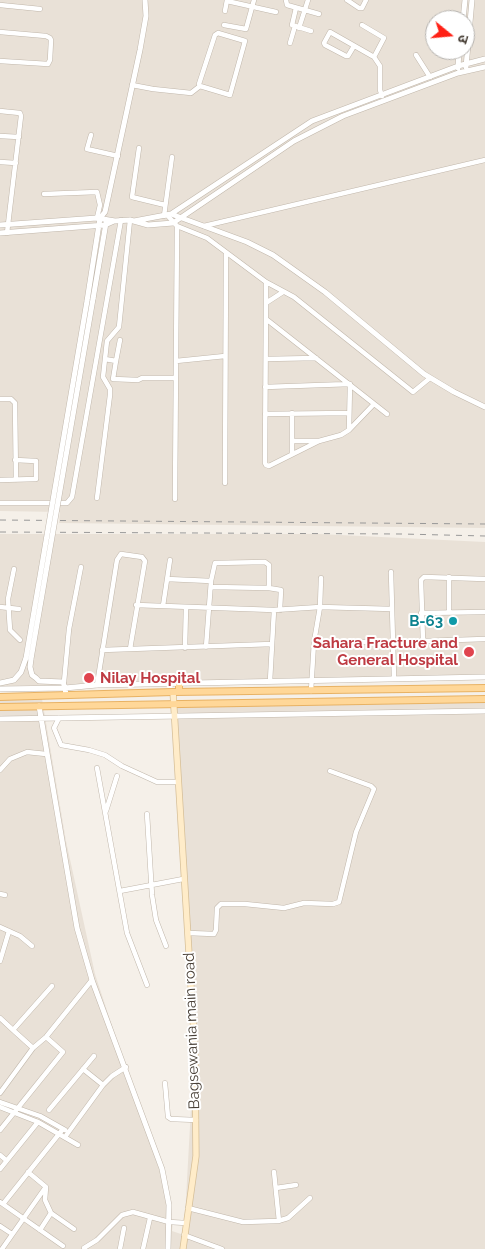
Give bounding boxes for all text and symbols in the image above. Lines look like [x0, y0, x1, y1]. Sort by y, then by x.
north arrow [425, 10, 475, 60]
text: उ [455, 33, 472, 45]
place label: B-63 [409, 612, 443, 630]
marker: B-63 [447, 615, 459, 627]
place label: Sahara Fracture and General Hospital [313, 634, 458, 669]
marker: Sahara Fracture and General Hospital [462, 645, 476, 659]
place label: Nilay Hospital [100, 669, 200, 687]
marker: Nilay Hospital [82, 671, 96, 685]
street label: Bagsewania main road [180, 952, 204, 1110]

